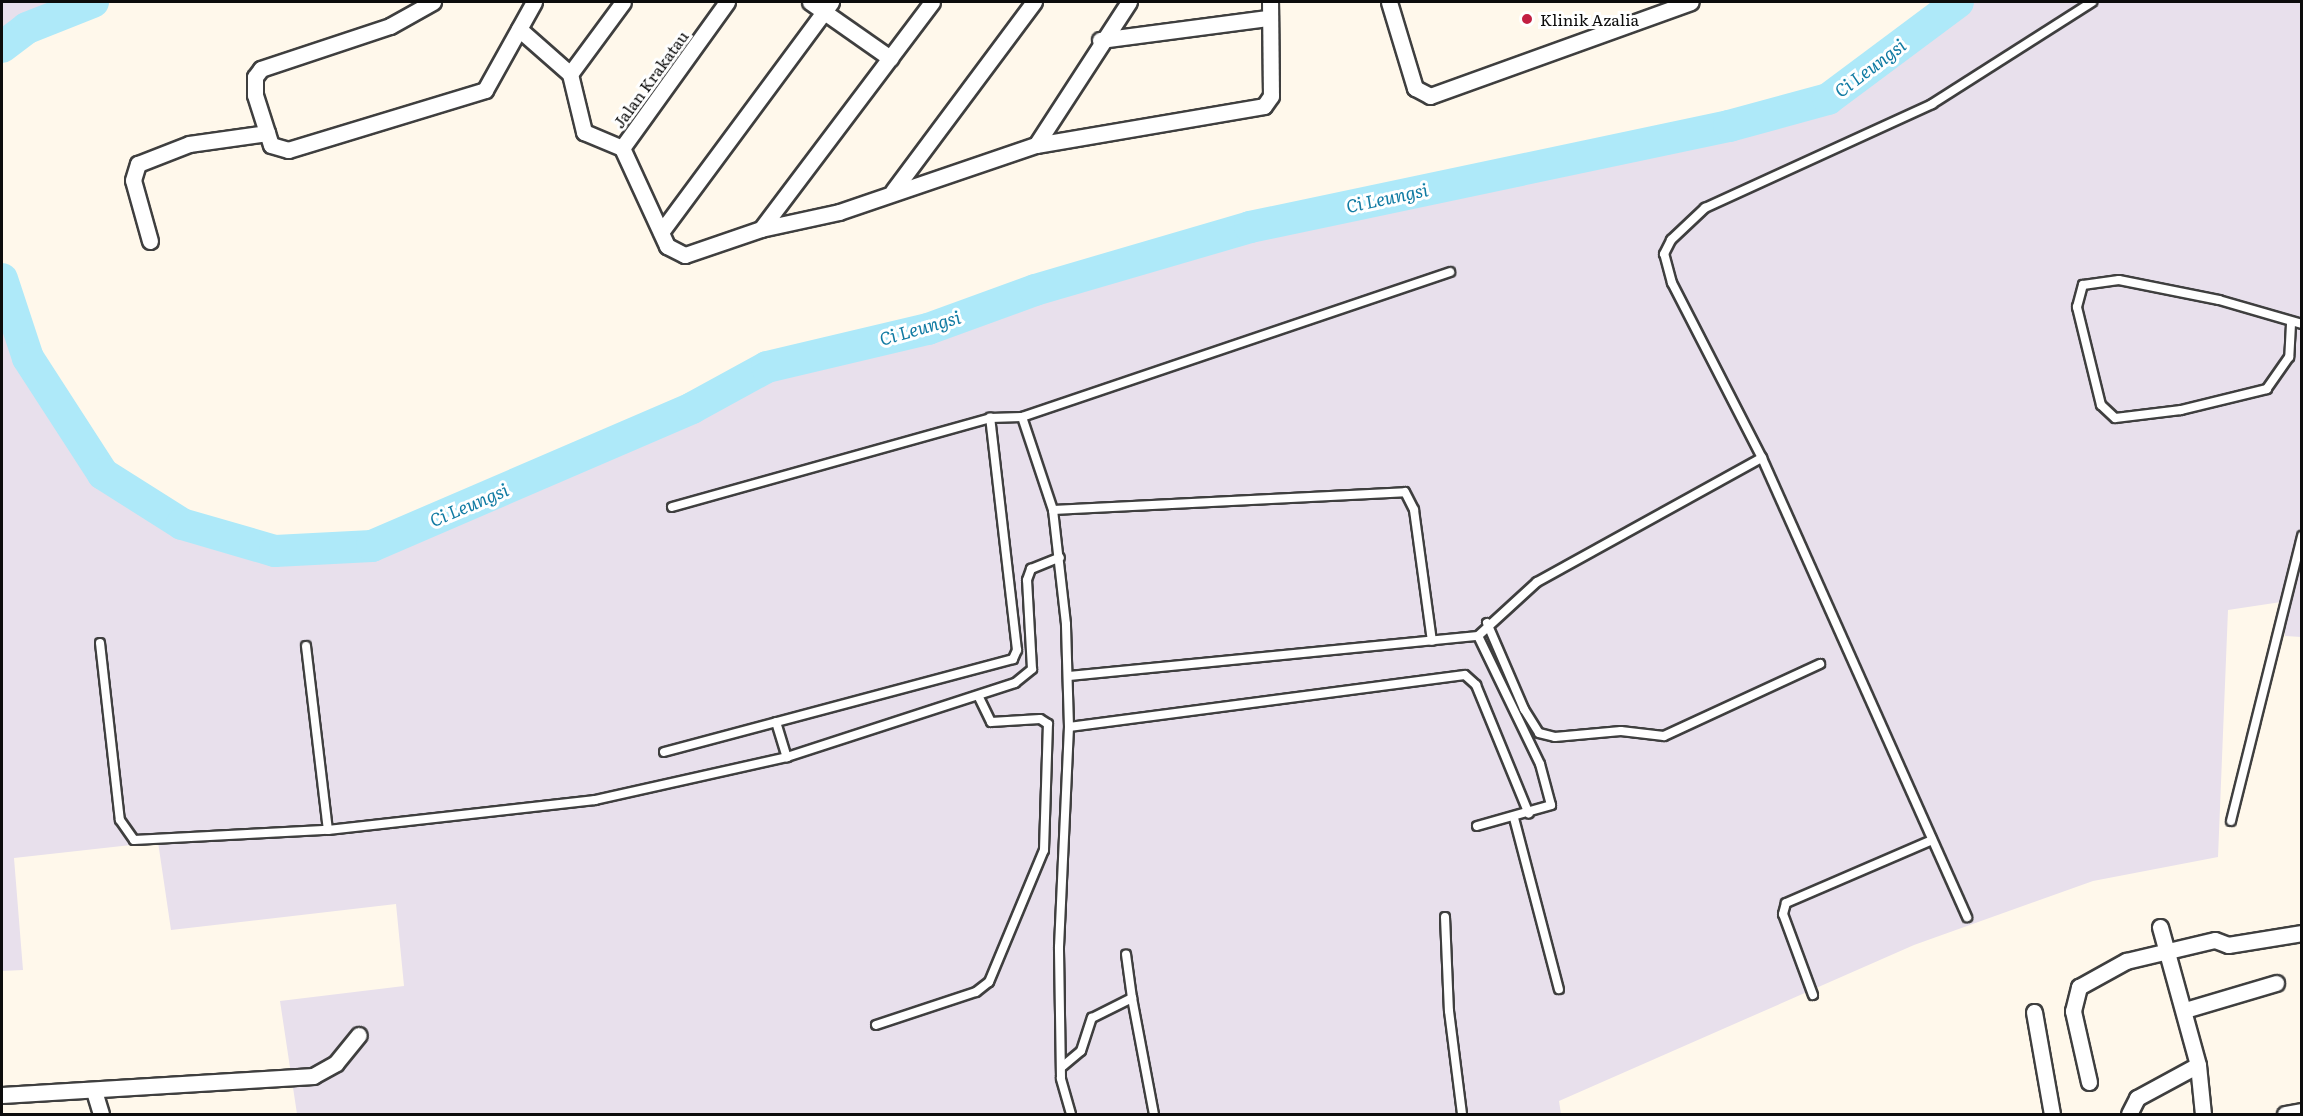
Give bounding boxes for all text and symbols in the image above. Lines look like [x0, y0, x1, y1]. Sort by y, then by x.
place label: Klinik Azalia [1540, 9, 1639, 29]
marker: Klinik Azalia [1518, 10, 1536, 28]
street label: Jalan Krakatau [608, 27, 692, 131]
water label: Ci Leungsi [1830, 34, 1910, 102]
water label: Ci Leungsi [1344, 179, 1430, 217]
water label: Ci Leungsi [877, 306, 963, 350]
water label: Ci Leungsi [426, 479, 512, 531]

